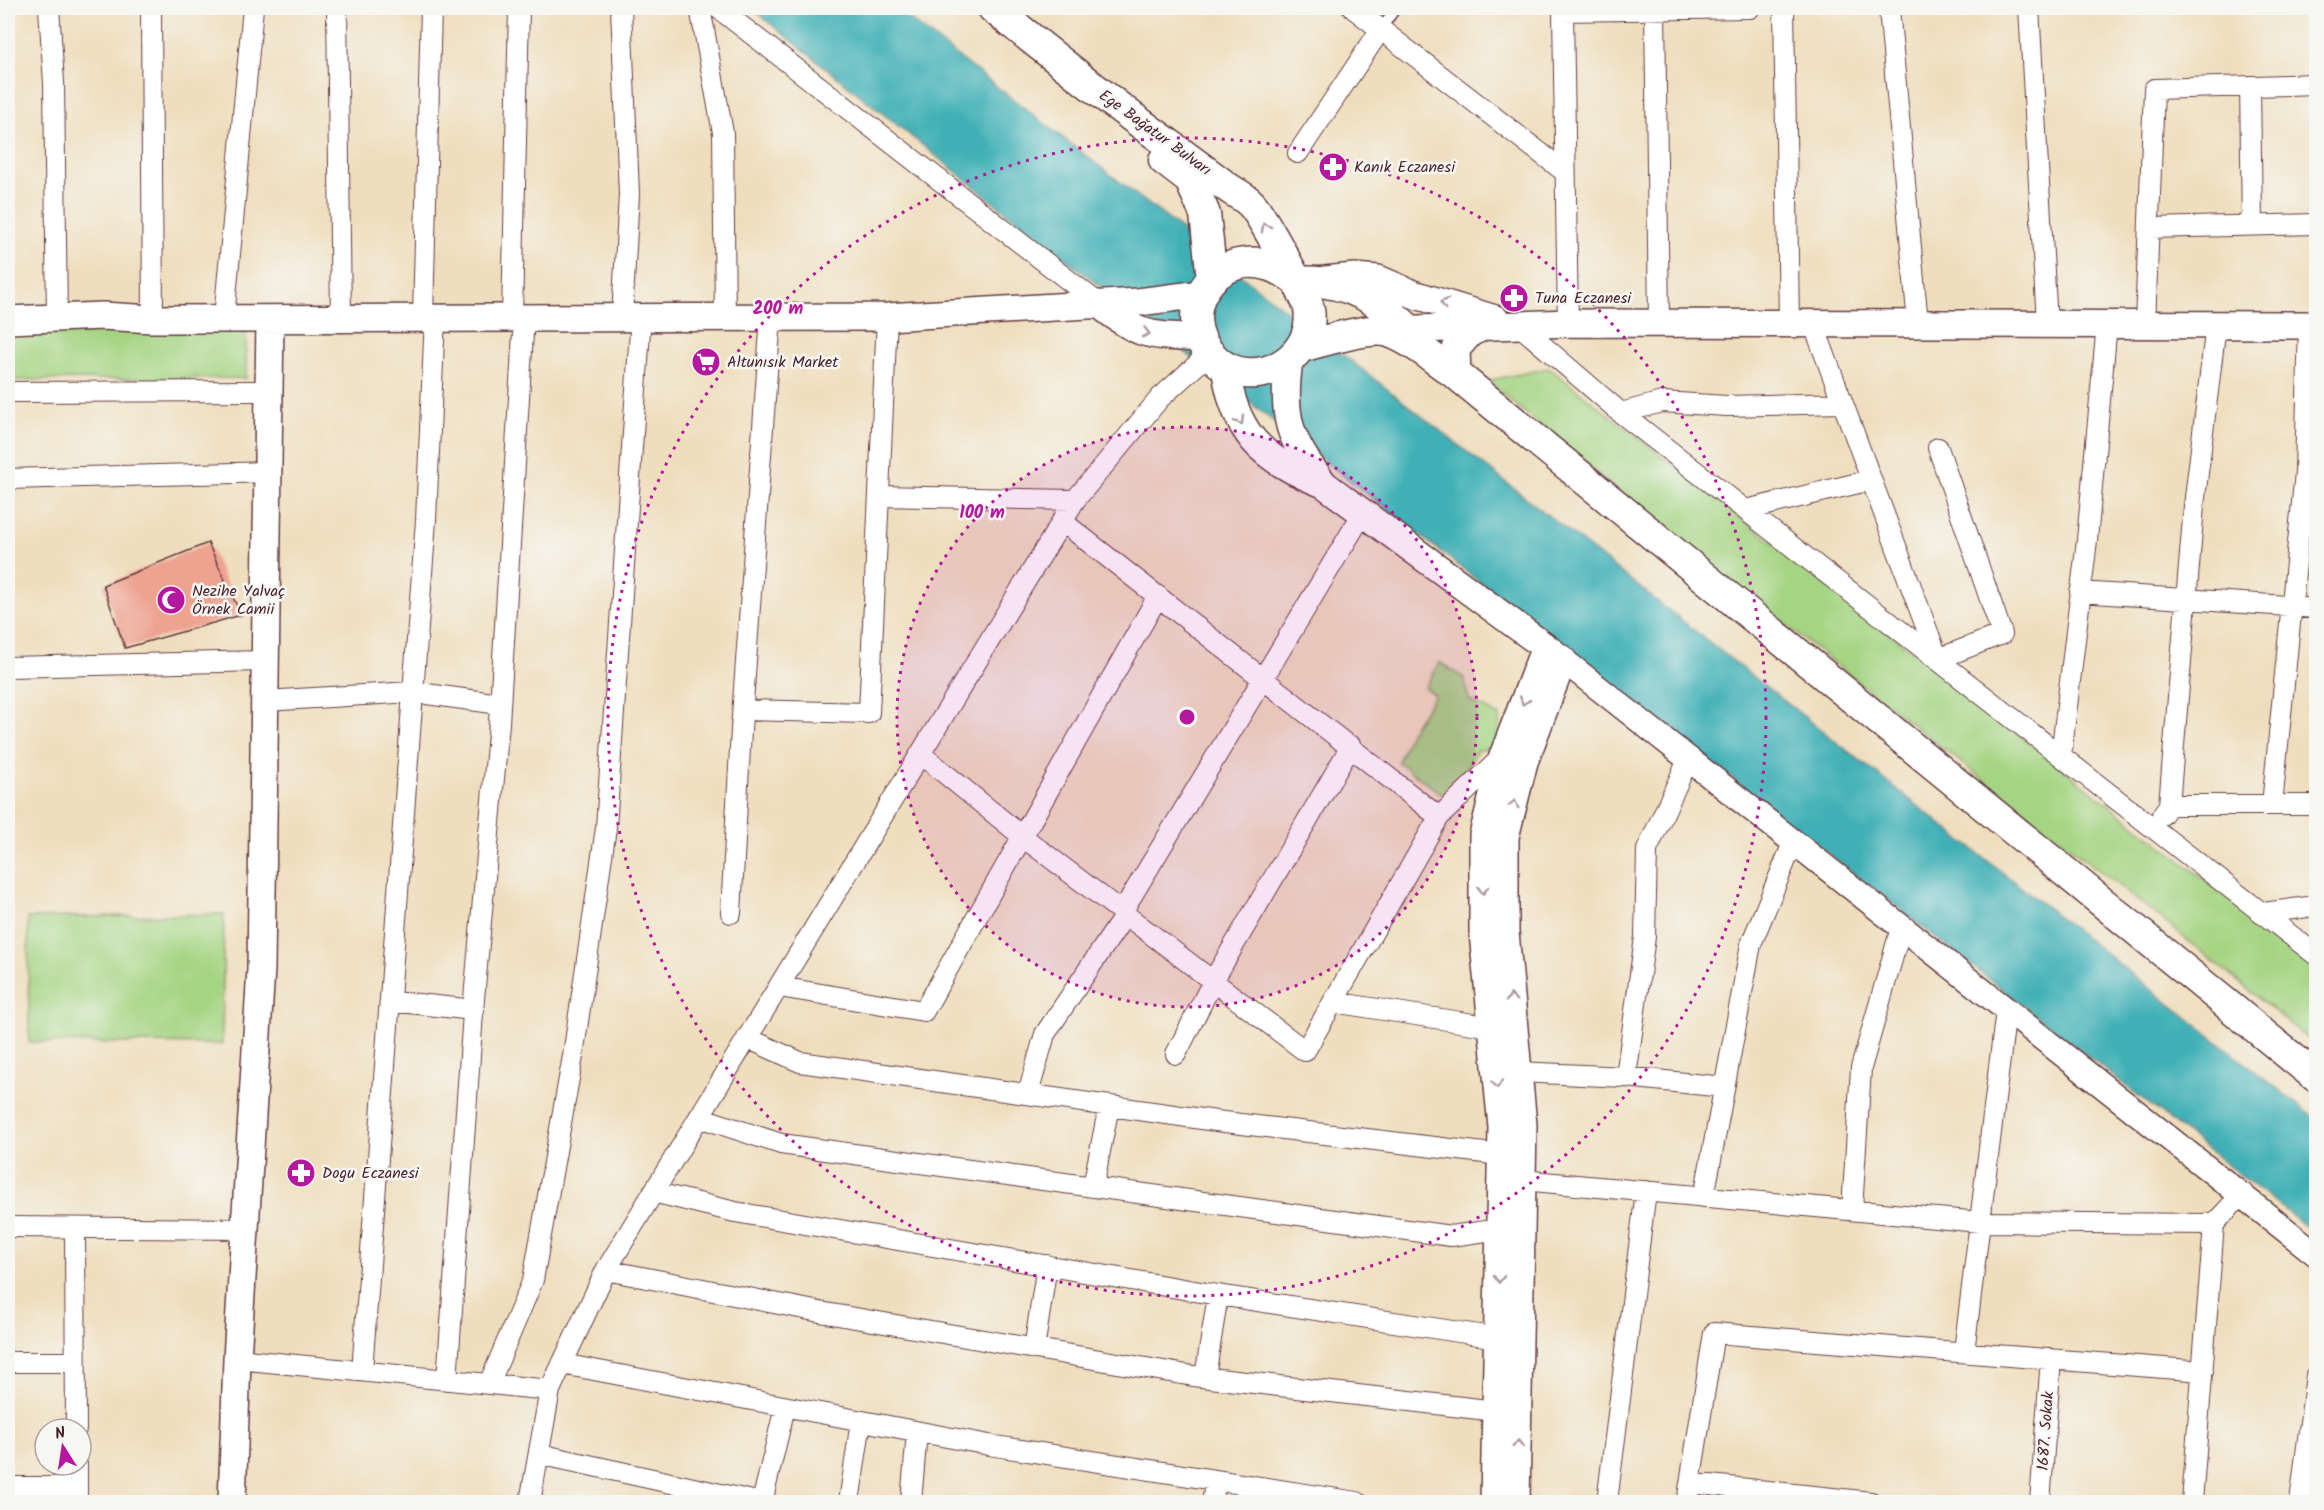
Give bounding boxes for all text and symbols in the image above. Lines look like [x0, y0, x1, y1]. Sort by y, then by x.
street label: Ege Bağatur Bulvarı [1093, 83, 1217, 183]
pharmacy icon: Kanık Eczanesi [1317, 151, 1349, 183]
place label: Kanık Eczanesi [1354, 155, 1456, 180]
one-way arrow [1261, 223, 1272, 233]
pharmacy icon: Tuna Eczanesi [1498, 282, 1530, 314]
place label: Tuna Eczanesi [1535, 286, 1632, 311]
text: 200 m [753, 295, 804, 324]
one-way arrow [1439, 298, 1449, 310]
one-way arrow [1141, 325, 1151, 338]
supermarket icon: Altunısık Market [690, 346, 722, 378]
place label: Altunısık Market [727, 350, 839, 375]
one-way arrow [1233, 415, 1244, 425]
text: 100 m [959, 499, 1005, 528]
place label: Nezihe Yalvaç Örnek Camii [192, 579, 285, 622]
mosque icon: Nezihe Yalvaç Örnek Camii [155, 584, 187, 616]
one-way arrow [1519, 695, 1531, 706]
centre of rings [1177, 707, 1197, 727]
one-way arrow [1506, 799, 1519, 809]
one-way arrow [1477, 886, 1489, 895]
one-way arrow [1505, 993, 1518, 1002]
one-way arrow [1490, 1080, 1503, 1089]
pharmacy icon: Dogu Eczanesi [285, 1157, 317, 1189]
place label: Dogu Eczanesi [322, 1161, 420, 1186]
one-way arrow [1493, 1275, 1505, 1284]
street label: 1687. Sokak [2031, 1390, 2061, 1471]
north arrow [33, 1417, 93, 1477]
text: N [53, 1421, 68, 1447]
one-way arrow [1511, 1440, 1524, 1449]

